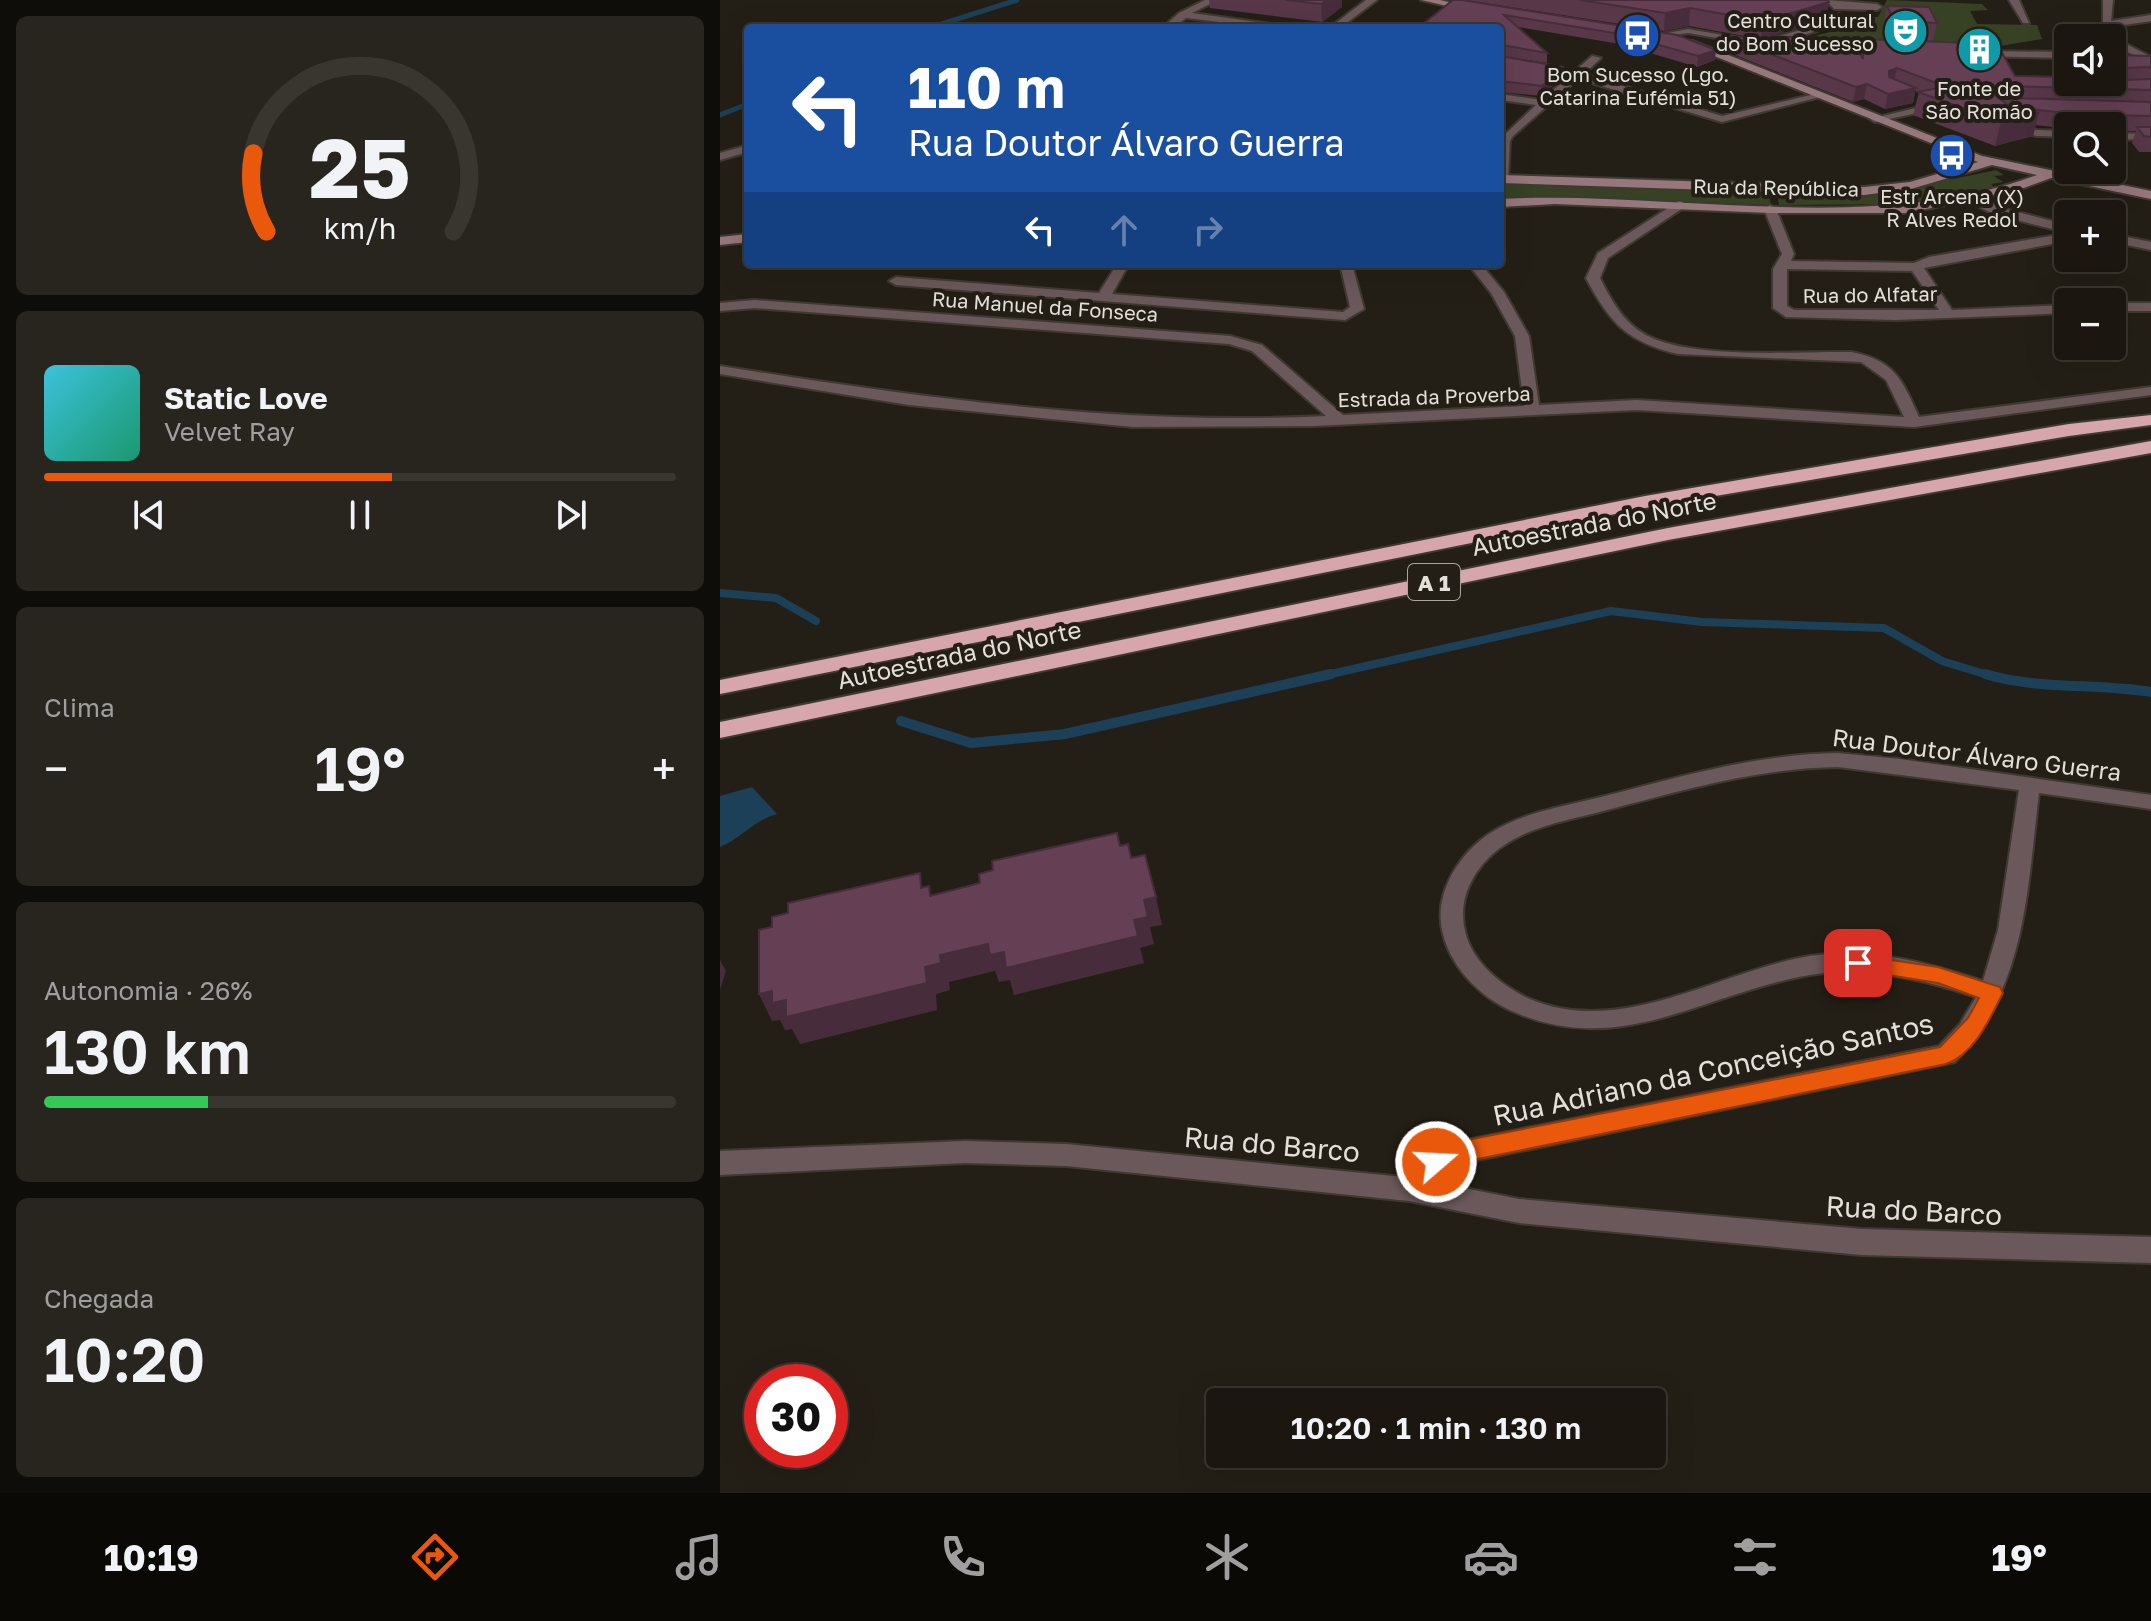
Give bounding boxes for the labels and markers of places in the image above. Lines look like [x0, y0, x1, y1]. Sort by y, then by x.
theatre icon: Centro Cultural do Bom Sucesso [1881, 7, 1929, 55]
place label: Centro Cultural do Bom Sucesso [1716, 8, 1874, 55]
bus stop icon: Bom Sucesso (Lgo. Catarina Eufémia 51) [1614, 11, 1662, 59]
building icon: Fonte de São Romão [1955, 25, 2003, 73]
place label: Bom Sucesso (Lgo. Catarina Eufémia 51) [1539, 62, 1737, 109]
place label: Fonte de São Romão [1925, 76, 2033, 123]
bus stop icon: Estr Arcena (X) R Alves Redol [1928, 132, 1976, 180]
place label: Estr Arcena (X) R Alves Redol [1880, 184, 2024, 231]
pin [1824, 929, 1892, 997]

